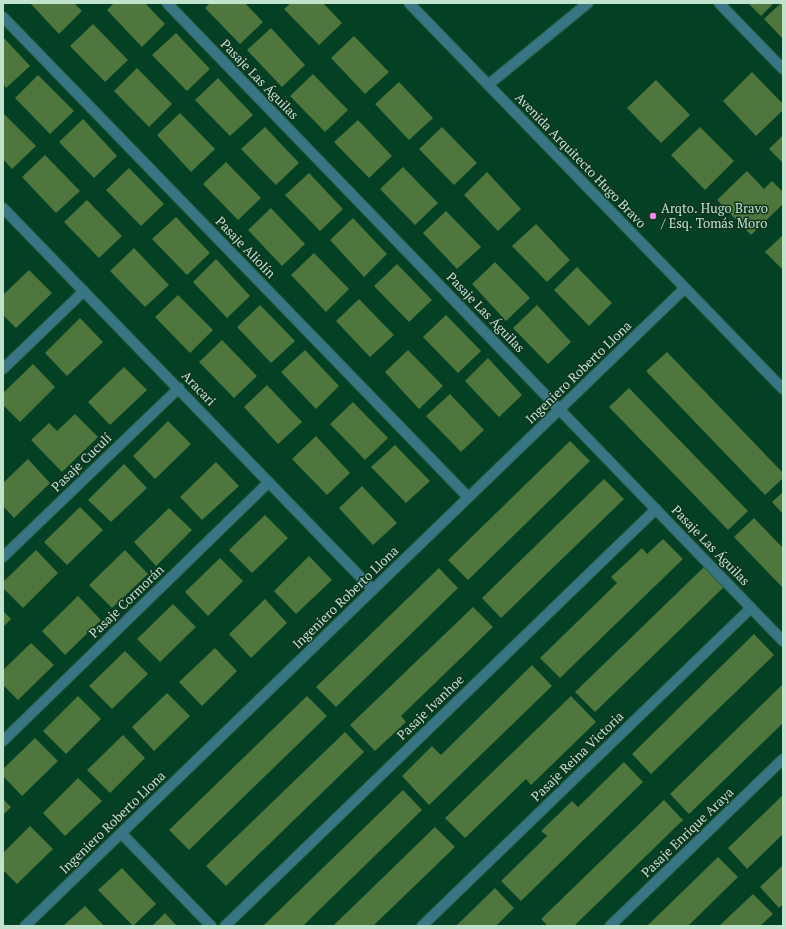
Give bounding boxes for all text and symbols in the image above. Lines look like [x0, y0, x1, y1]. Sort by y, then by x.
street label: Pasaje Las Águilas [217, 37, 301, 123]
street label: Avenida Arquitecto Hugo Bravo [511, 90, 649, 232]
place label: Arqto. Hugo Bravo / Esq. Tomás Moro [661, 201, 768, 232]
marker: Arqto. Hugo Bravo / Esq. Tomás Moro [648, 211, 658, 221]
street label: Pasaje Aliolín [212, 214, 278, 282]
street label: Pasaje Las Águilas [443, 270, 527, 356]
street label: Ingeniero Roberto Llona [523, 319, 635, 427]
street label: Aracari [178, 368, 218, 410]
street label: Pasaje Cuculí [49, 431, 115, 495]
street label: Pasaje Las Águilas [668, 503, 752, 589]
street label: Ingeniero Roberto Llona [290, 544, 402, 652]
street label: Pasaje Cormorán [86, 562, 168, 642]
street label: Pasaje Ivanhoe [394, 672, 468, 744]
street label: Pasaje Reina Victoria [529, 709, 627, 805]
street label: Ingeniero Roberto Llona [57, 769, 169, 877]
street label: Pasaje Enrique Araya [639, 785, 737, 881]

